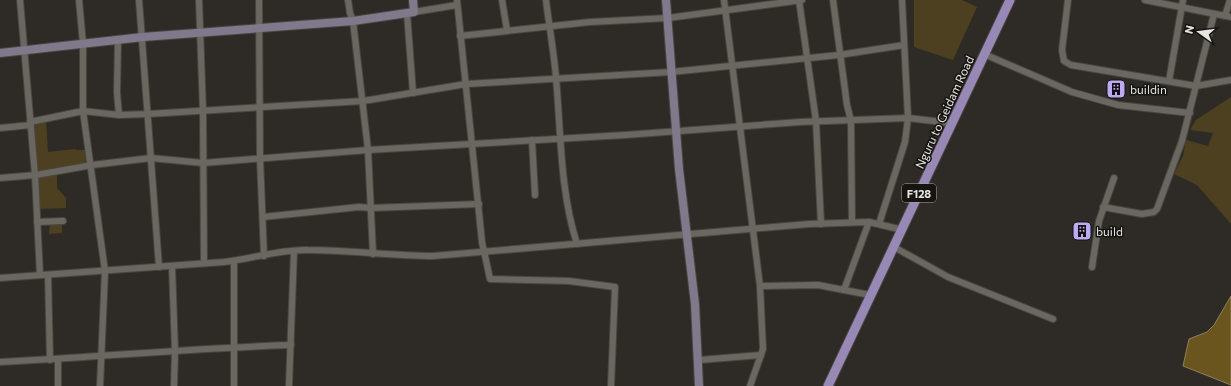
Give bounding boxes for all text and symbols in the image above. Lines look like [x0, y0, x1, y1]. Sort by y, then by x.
north arrow [1179, 12, 1219, 52]
text: N [1182, 24, 1196, 35]
street label: Nguru to Geidam Road [912, 53, 976, 170]
building icon: buildin [1105, 78, 1127, 100]
place label: buildin [1130, 82, 1167, 96]
road number: F128 [902, 184, 936, 202]
building icon: build [1071, 220, 1093, 242]
place label: build [1096, 224, 1123, 238]

